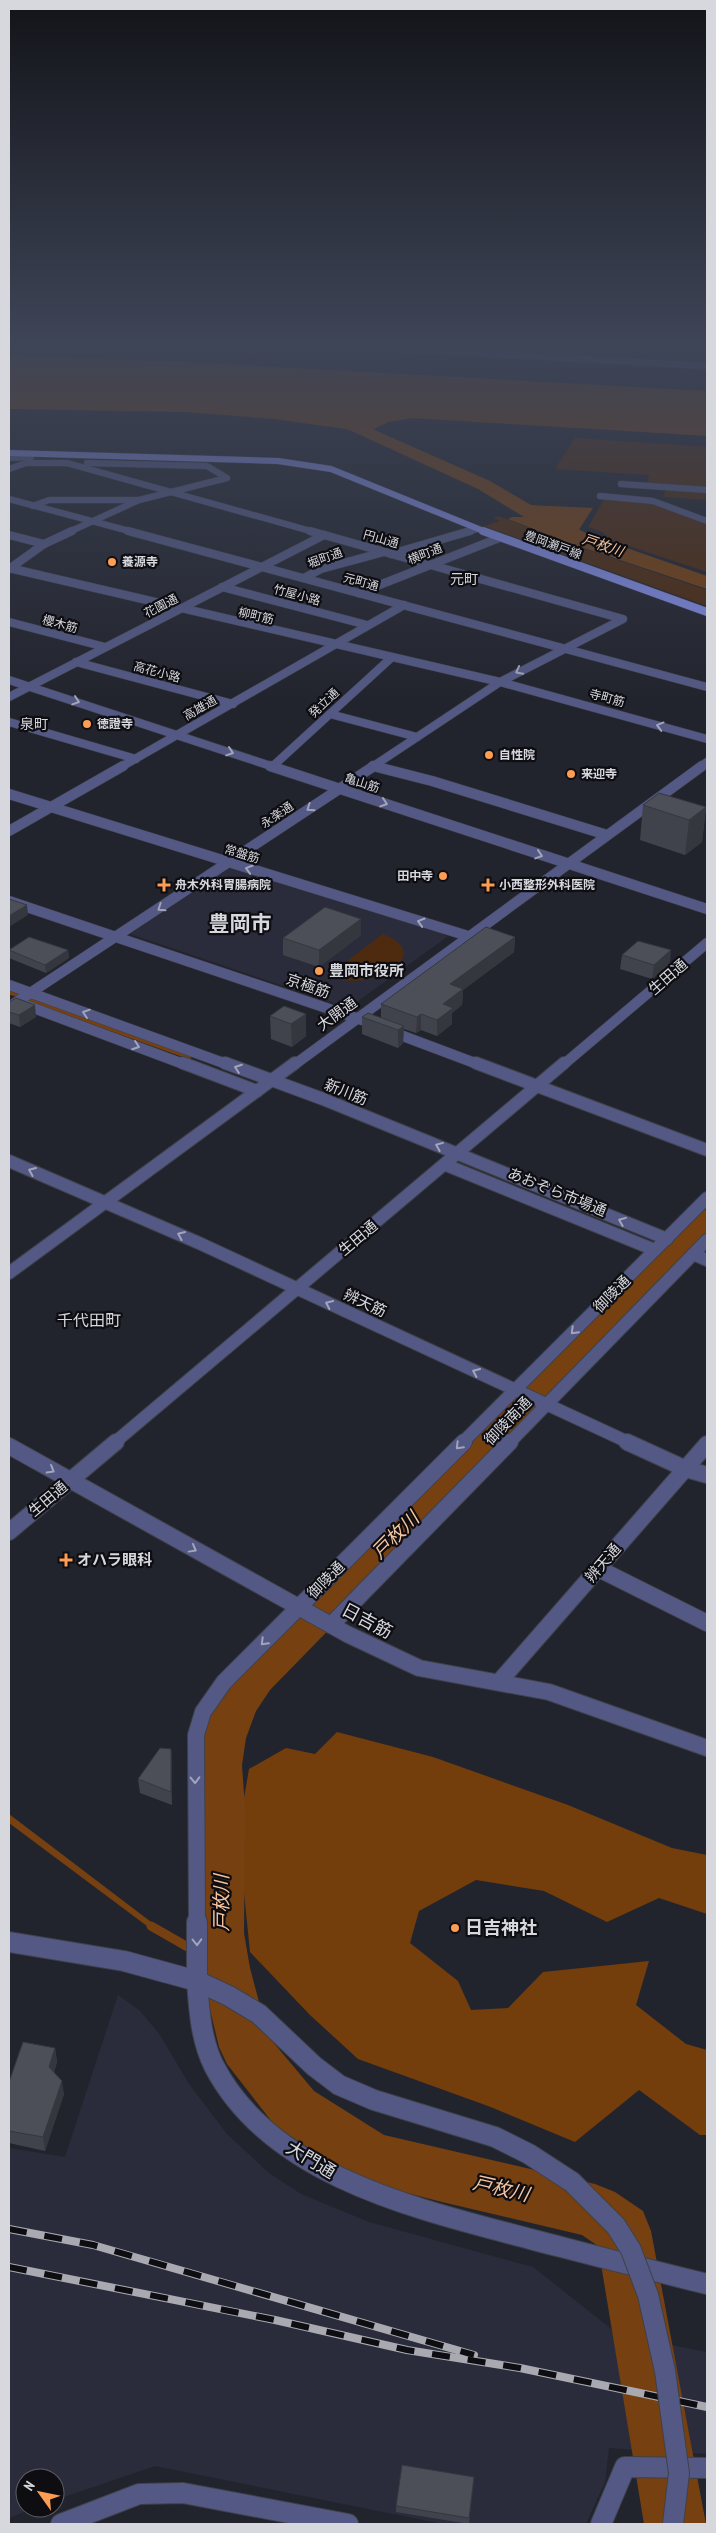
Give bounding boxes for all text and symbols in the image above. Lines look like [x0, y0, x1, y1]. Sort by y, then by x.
street label: 円山通 [362, 526, 401, 551]
street label: 豊岡瀬戸線 [522, 527, 584, 562]
water label: 戸枚川 [580, 530, 628, 561]
street label: 横町通 [405, 540, 444, 567]
street label: 堀町通 [305, 544, 344, 571]
place label: 養源寺 [122, 554, 158, 569]
marker: 養源寺 [106, 556, 118, 568]
street label: 元町通 [342, 570, 380, 593]
district label: 元町 [450, 570, 478, 588]
street label: 竹屋小路 [272, 581, 322, 608]
street label: 花園通 [141, 591, 180, 620]
street label: 柳町筋 [237, 604, 275, 627]
street label: 櫻木筋 [41, 612, 79, 635]
street label: 高花小路 [132, 658, 182, 685]
one-way arrow [516, 665, 525, 675]
street label: 発立通 [305, 685, 342, 720]
street label: 寺町筋 [588, 686, 626, 709]
street label: 高雄通 [180, 692, 219, 723]
one-way arrow [71, 695, 80, 705]
district label: 泉町 [20, 715, 48, 733]
place label: 徳證寺 [97, 716, 133, 731]
marker: 徳證寺 [81, 718, 93, 730]
one-way arrow [657, 721, 665, 731]
one-way arrow [226, 746, 234, 756]
place label: 自性院 [499, 747, 535, 762]
marker: 自性院 [483, 749, 495, 761]
place label: 来迎寺 [581, 766, 617, 781]
marker: 来迎寺 [565, 768, 577, 780]
street label: 亀山筋 [343, 770, 382, 795]
street label: 永楽通 [258, 798, 296, 831]
one-way arrow [380, 798, 388, 808]
one-way arrow [306, 801, 315, 811]
street label: 常盤筋 [223, 841, 262, 866]
one-way arrow [534, 849, 542, 859]
one-way arrow [246, 865, 254, 875]
place label: 田中寺 [397, 868, 433, 883]
marker: 田中寺 [437, 870, 449, 882]
place label: 舟木外科胃腸病院 [175, 877, 271, 892]
place label: 小西整形外科医院 [499, 877, 595, 892]
marker: 舟木外科胃腸病院 [157, 878, 171, 892]
marker: 小西整形外科医院 [481, 878, 495, 892]
one-way arrow [157, 902, 166, 911]
district label: 豊岡市 [209, 910, 272, 937]
one-way arrow [418, 918, 426, 928]
street label: 生田通 [644, 955, 691, 999]
place label: 豊岡市役所 [329, 961, 404, 980]
marker: 豊岡市役所 [313, 965, 325, 977]
street label: 京極筋 [284, 969, 333, 1002]
street label: 大開通 [313, 993, 360, 1035]
one-way arrow [82, 1009, 90, 1019]
one-way arrow [132, 1040, 140, 1050]
one-way arrow [235, 1064, 243, 1074]
street label: 新川筋 [322, 1074, 371, 1109]
one-way arrow [435, 1142, 444, 1152]
street label: あおぞら市場通 [505, 1163, 609, 1220]
one-way arrow [28, 1167, 37, 1177]
street label: 生田通 [334, 1216, 381, 1259]
one-way arrow [618, 1216, 626, 1226]
one-way arrow [177, 1231, 186, 1242]
street label: 御陵通 [589, 1271, 634, 1316]
street label: 辨天筋 [341, 1284, 390, 1321]
one-way arrow [325, 1299, 334, 1310]
district label: 千代田町 [57, 1310, 121, 1330]
one-way arrow [571, 1325, 580, 1334]
one-way arrow [472, 1367, 481, 1378]
street label: 御陵南通 [480, 1392, 535, 1449]
one-way arrow [456, 1440, 465, 1449]
one-way arrow [46, 1464, 55, 1474]
street label: 生田通 [24, 1477, 71, 1520]
water label: 戸枚川 [366, 1505, 425, 1564]
street label: 辨天通 [581, 1539, 625, 1586]
one-way arrow [188, 1543, 197, 1553]
place label: オハラ眼科 [77, 1550, 152, 1569]
marker: オハラ眼科 [59, 1553, 73, 1567]
street label: 御陵通 [303, 1557, 348, 1602]
street label: 日吉筋 [338, 1598, 396, 1643]
one-way arrow [261, 1636, 270, 1645]
one-way arrow [190, 1776, 200, 1784]
water label: 戸枚川 [209, 1873, 233, 1932]
place label: 日吉神社 [465, 1916, 537, 1939]
marker: 日吉神社 [449, 1922, 461, 1934]
one-way arrow [192, 1938, 202, 1946]
street label: 大門通 [282, 2136, 340, 2183]
water label: 戸枚川 [471, 2170, 533, 2207]
north arrow [15, 2468, 65, 2518]
text: N [19, 2478, 39, 2494]

